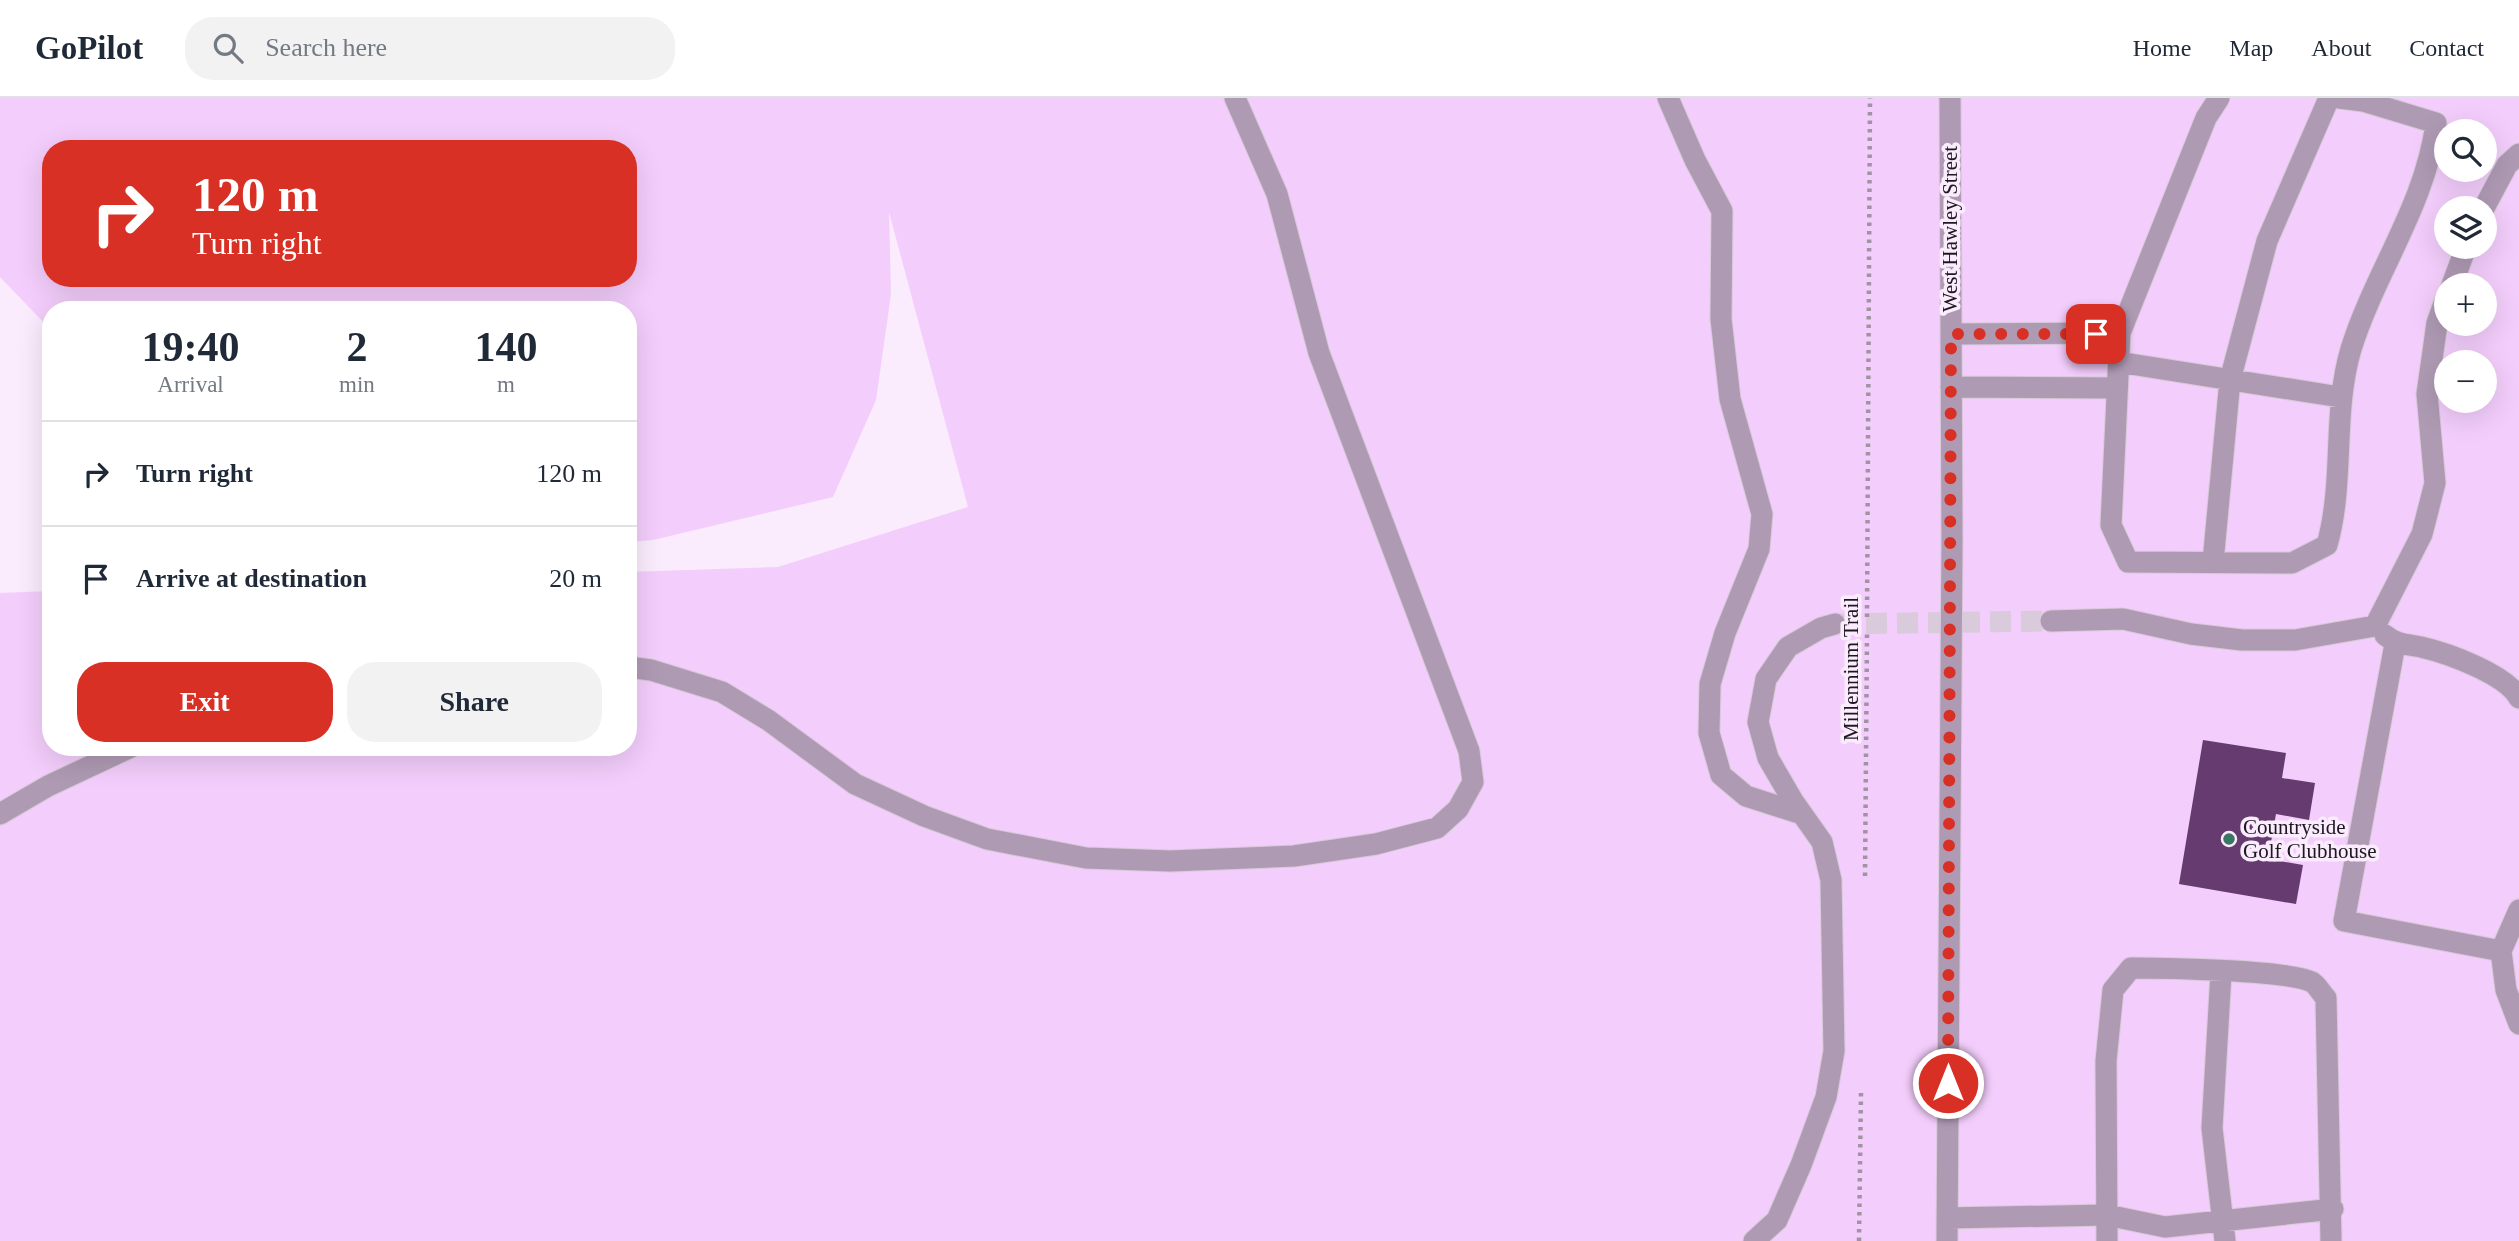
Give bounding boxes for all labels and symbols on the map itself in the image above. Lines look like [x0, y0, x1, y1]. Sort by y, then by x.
street label: West Hawley Street [1938, 146, 1962, 312]
pin [2066, 304, 2126, 364]
street label: Millennium Trail [1839, 597, 1863, 741]
place label: Countryside Golf Clubhouse [2243, 815, 2377, 863]
marker: Countryside Golf Clubhouse [2221, 831, 2237, 847]
position arrow [1911, 1046, 1985, 1120]

